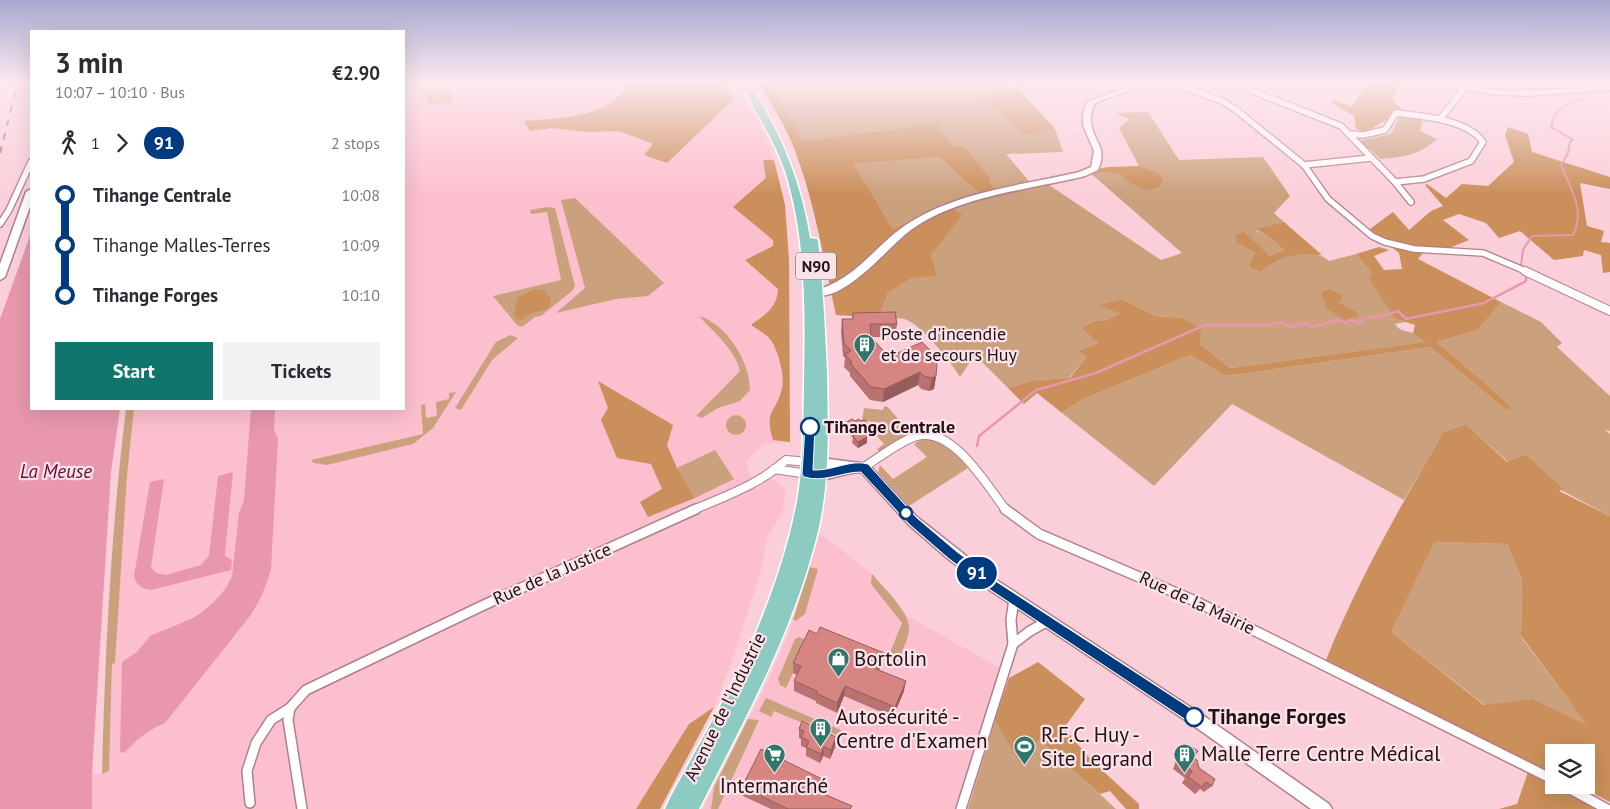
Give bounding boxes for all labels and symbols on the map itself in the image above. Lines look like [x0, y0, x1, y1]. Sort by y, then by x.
road number: N90 [796, 252, 836, 280]
place label: Poste d'incendie et de secours Huy [881, 322, 1018, 366]
building icon: Poste d'incendie et de secours Huy [853, 332, 877, 363]
place label: Tihange Centrale [824, 415, 955, 438]
marker: Tihange Centrale [800, 417, 820, 437]
water label: La Meuse [20, 459, 92, 483]
unlabelled marker [899, 506, 913, 520]
street label: Rue de la Justice [489, 537, 615, 610]
line badge: 91 [954, 557, 1000, 589]
street label: Rue de la Mairie [1136, 566, 1259, 639]
street label: Avenue de l'Industrie [679, 629, 770, 785]
place label: Bortolin [854, 645, 927, 672]
shop icon: Bortolin [826, 647, 850, 678]
place label: Autosécurité - Centre d'Examen [836, 703, 988, 754]
place label: Tihange Forges [1208, 703, 1346, 730]
marker: Tihange Forges [1184, 707, 1204, 727]
building icon: Autosécurité - Centre d'Examen [808, 717, 832, 748]
place label: R.F.C. Huy - Site Legrand [1041, 721, 1153, 772]
sports icon: R.F.C. Huy - Site Legrand [1013, 735, 1037, 766]
place label: Malle Terre Centre Médical [1201, 740, 1440, 767]
supermarket icon: Intermarché [762, 742, 786, 773]
building icon: Malle Terre Centre Médical [1173, 742, 1197, 773]
place label: Intermarché [720, 772, 828, 799]

